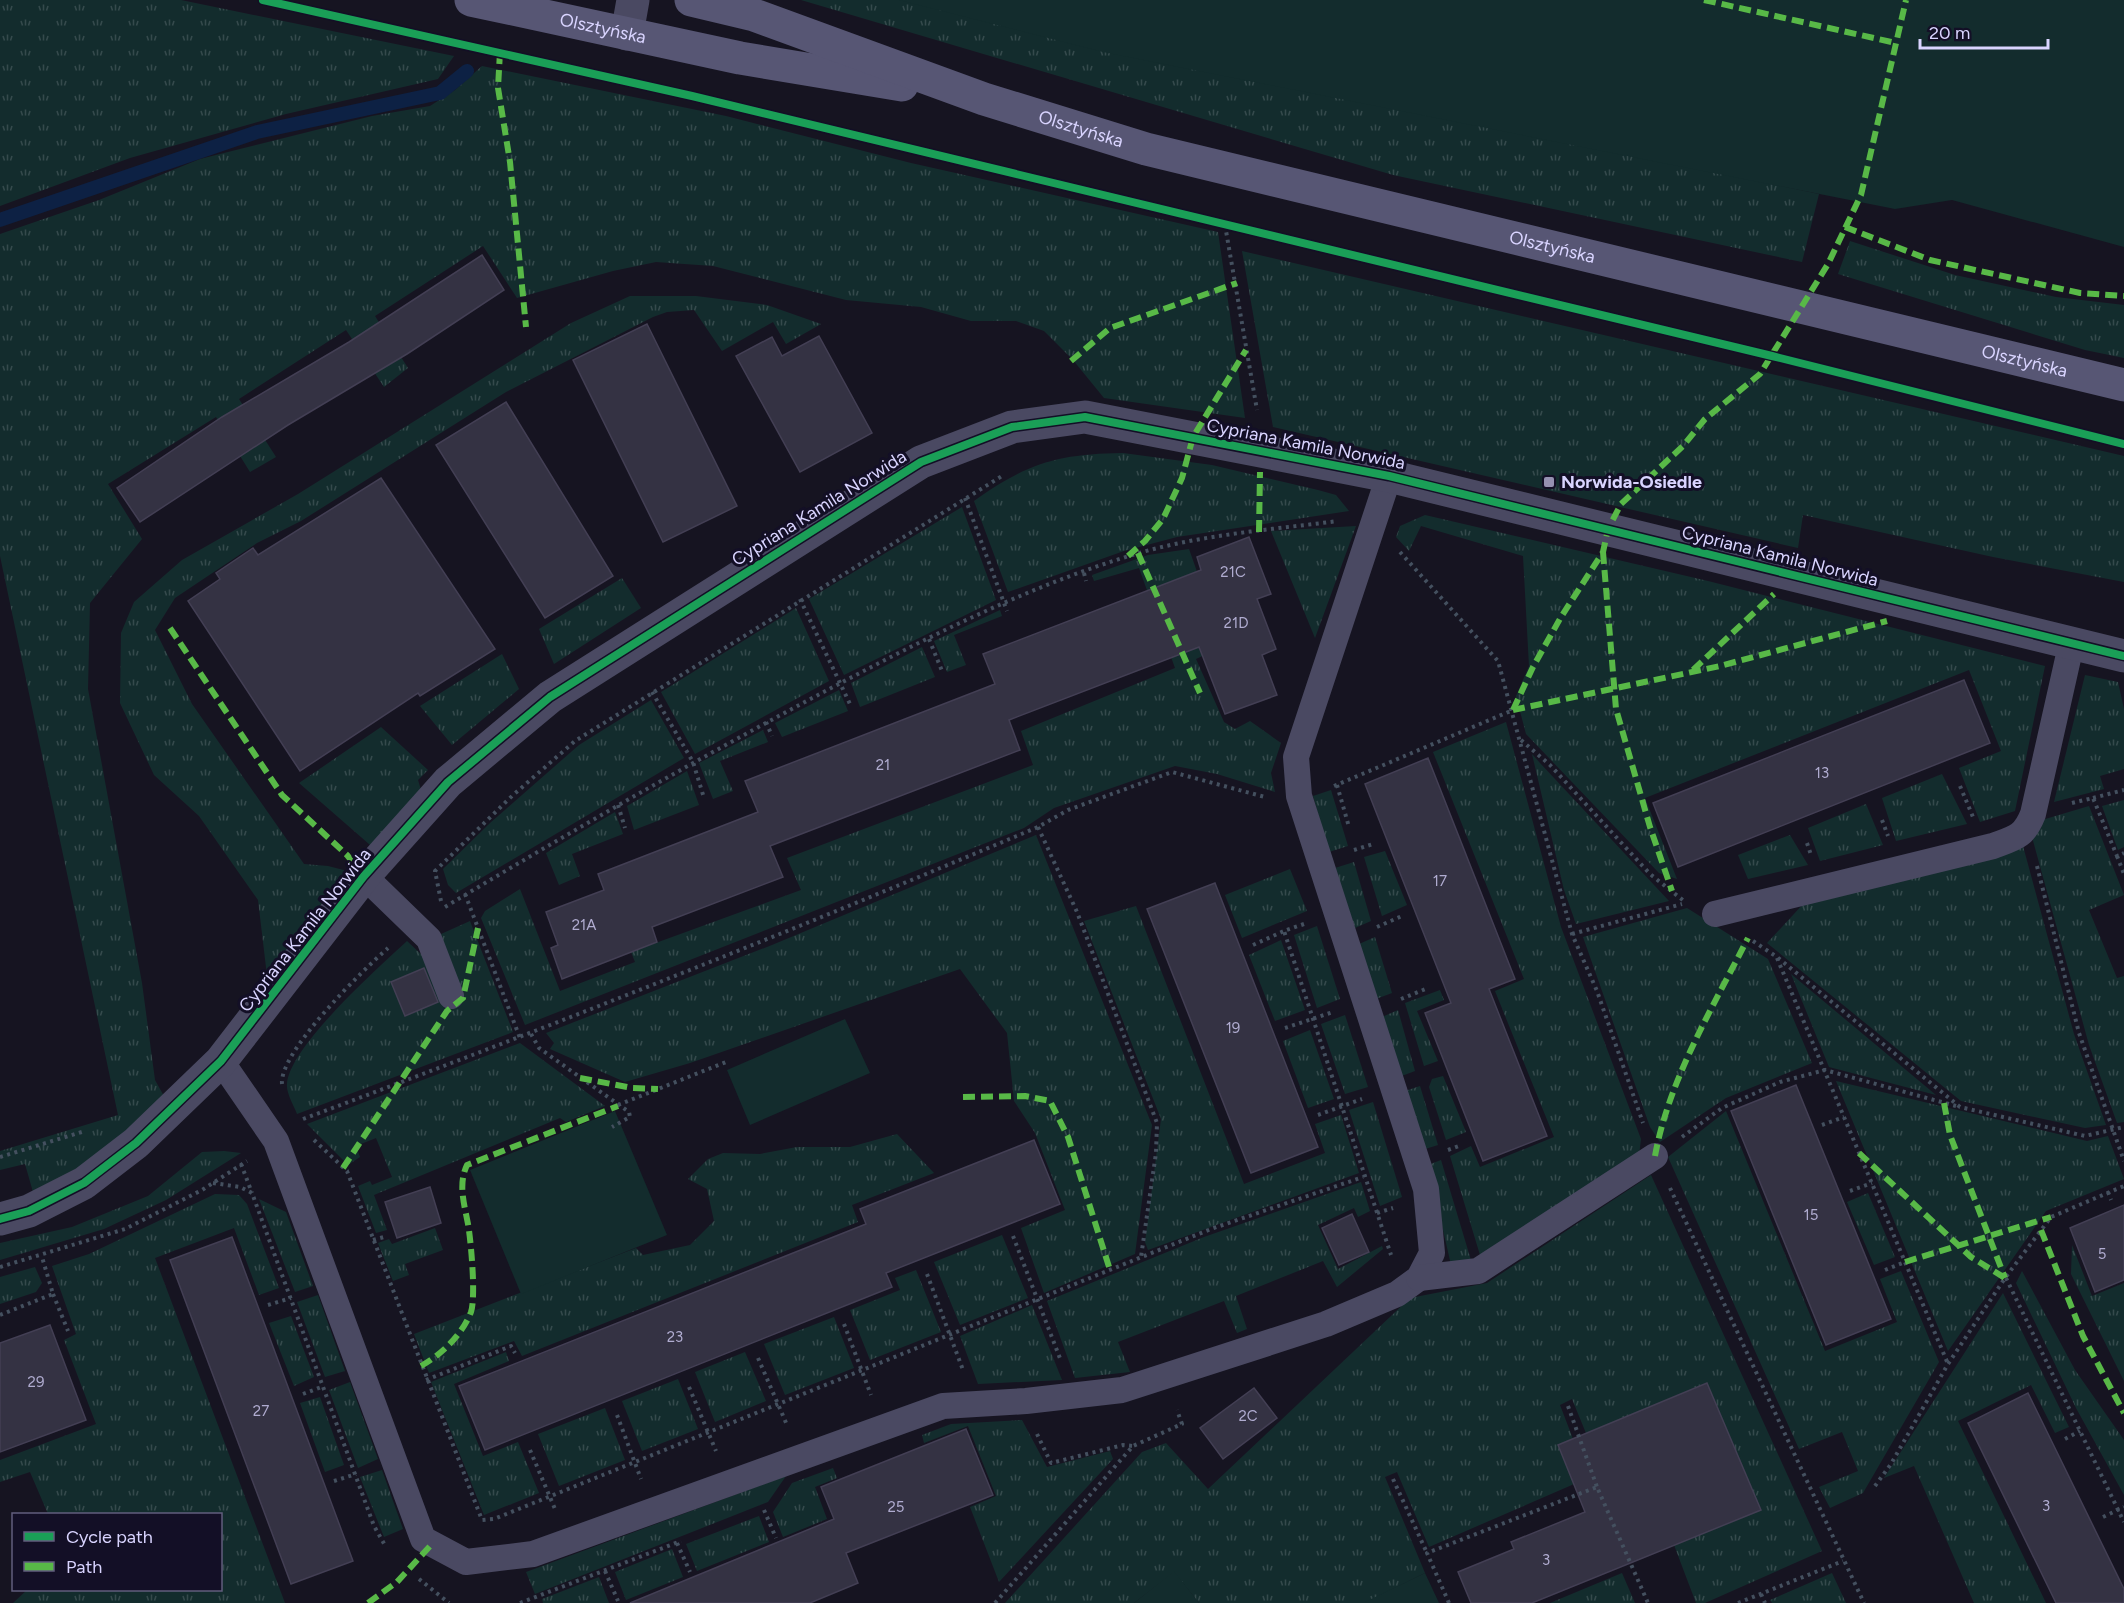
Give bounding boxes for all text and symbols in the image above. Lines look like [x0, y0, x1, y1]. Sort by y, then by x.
street label: Olsztyńska [558, 8, 648, 48]
scale bar [1920, 12, 2048, 50]
text: 20 m [1929, 22, 1970, 44]
street label: Olsztyńska [1036, 105, 1126, 152]
street label: Olsztyńska [1507, 226, 1597, 268]
street label: Olsztyńska [1979, 340, 2070, 382]
street label: Cypriana Kamila Norwida [1205, 414, 1407, 474]
street label: Cypriana Kamila Norwida [728, 445, 910, 571]
place label: Norwida-Osiedle [1561, 471, 1702, 493]
marker: Norwida-Osiedle [1542, 475, 1556, 489]
street label: Cypriana Kamila Norwida [1679, 521, 1881, 591]
house number: 21C [1220, 563, 1246, 581]
house number: 21D [1224, 614, 1248, 632]
house number: 21 [876, 756, 890, 774]
house number: 13 [1815, 764, 1829, 782]
street label: Cypriana Kamila Norwida [234, 844, 376, 1016]
house number: 17 [1433, 872, 1447, 890]
house number: 21A [572, 916, 596, 934]
house number: 19 [1226, 1019, 1240, 1037]
house number: 15 [1804, 1206, 1818, 1224]
house number: 5 [2098, 1245, 2106, 1263]
house number: 23 [667, 1328, 683, 1346]
house number: 29 [28, 1373, 44, 1391]
house number: 27 [253, 1402, 269, 1420]
house number: 2C [1238, 1407, 1258, 1425]
house number: 3 [2042, 1497, 2050, 1515]
house number: 25 [887, 1498, 905, 1516]
legend [12, 1513, 222, 1591]
text: Cycle path [66, 1526, 153, 1548]
house number: 3 [1542, 1551, 1550, 1569]
text: Path [66, 1556, 102, 1578]

